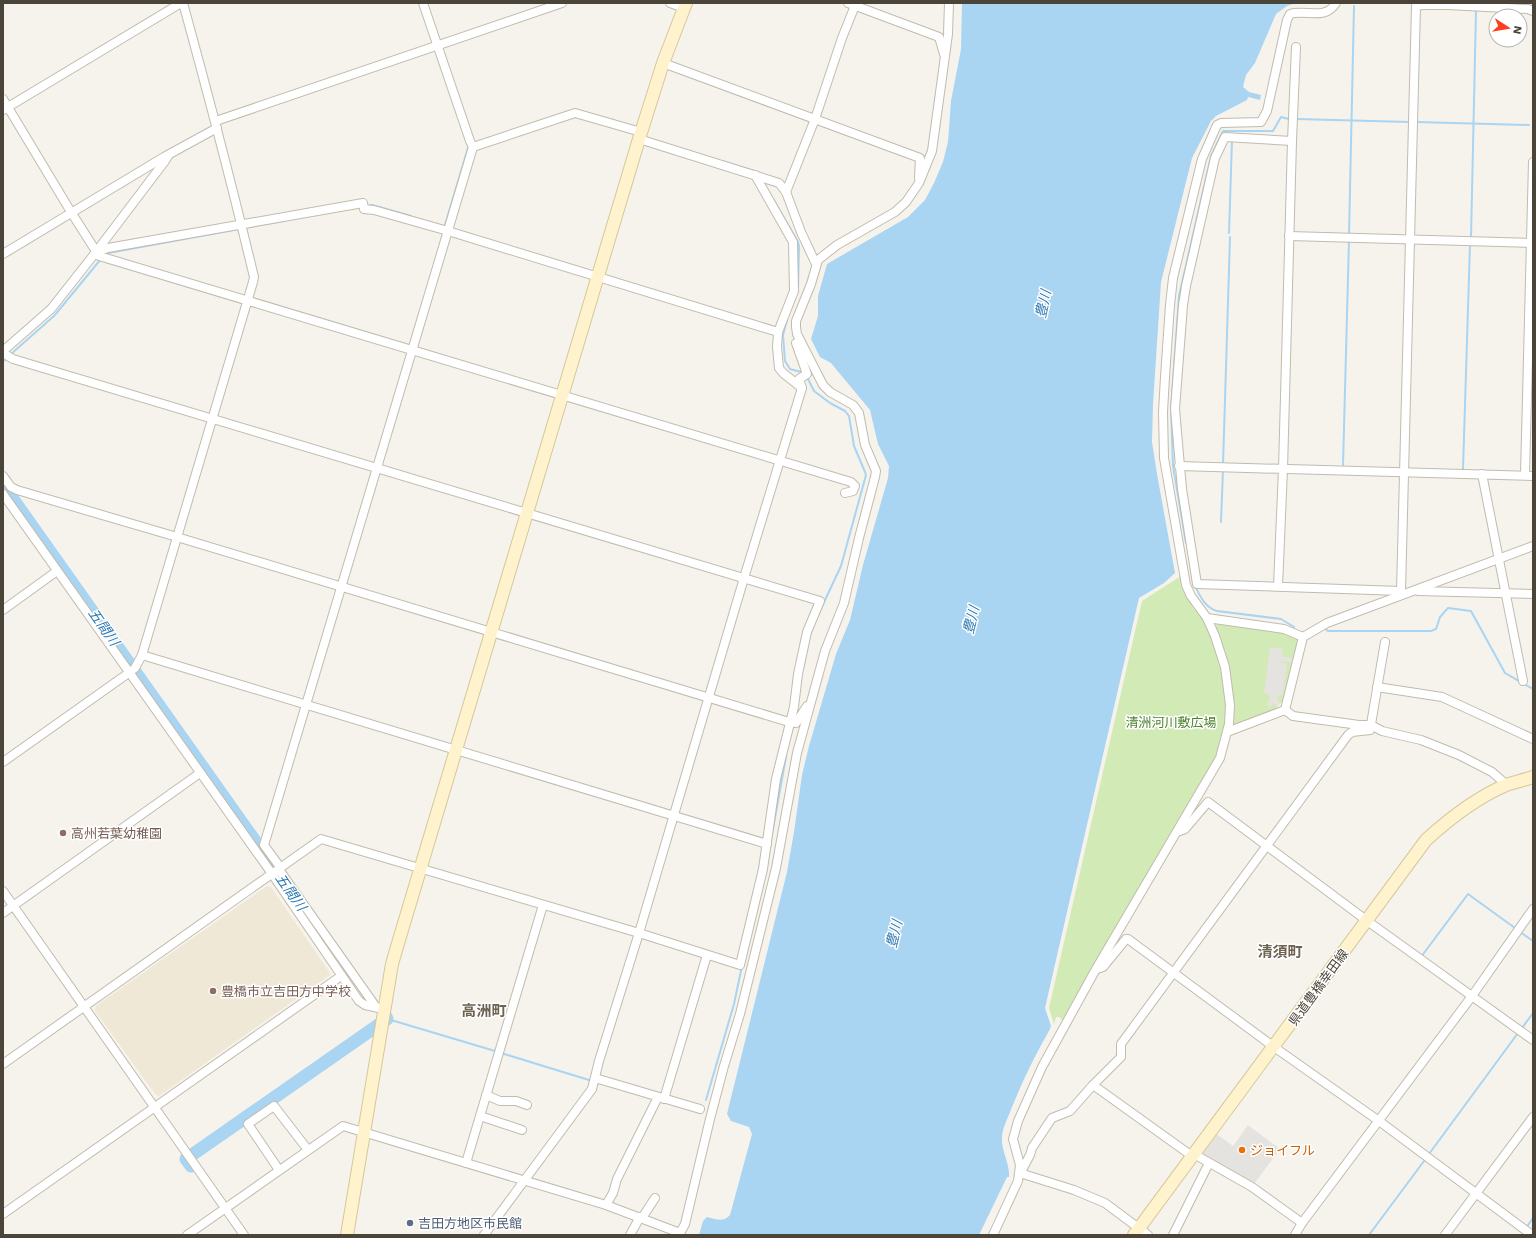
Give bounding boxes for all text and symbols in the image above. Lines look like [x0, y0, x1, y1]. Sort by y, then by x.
north arrow [1488, 8, 1528, 48]
text: N [1510, 25, 1524, 35]
water label: 豊川 [1032, 287, 1054, 319]
water label: 豊川 [960, 603, 983, 636]
water label: 五間川 [85, 605, 124, 650]
park label: 清洲河川敷広場 [1125, 715, 1217, 730]
place label: 高州若葉幼稚園 [71, 826, 162, 841]
marker: 高州若葉幼稚園 [58, 828, 68, 838]
water label: 五間川 [272, 870, 311, 915]
water label: 豊川 [883, 917, 906, 950]
district label: 清須町 [1257, 943, 1303, 961]
street label: 県道豊橋幸田線 [1286, 946, 1351, 1029]
place label: 豊橋市立吉田方中学校 [221, 984, 351, 999]
marker: 豊橋市立吉田方中学校 [208, 986, 218, 996]
district label: 高洲町 [461, 1002, 507, 1020]
place label: ジョイフル [1250, 1143, 1315, 1158]
marker: ジョイフル [1237, 1145, 1247, 1155]
place label: 吉田方地区市民館 [418, 1216, 522, 1231]
marker: 吉田方地区市民館 [405, 1218, 415, 1228]

